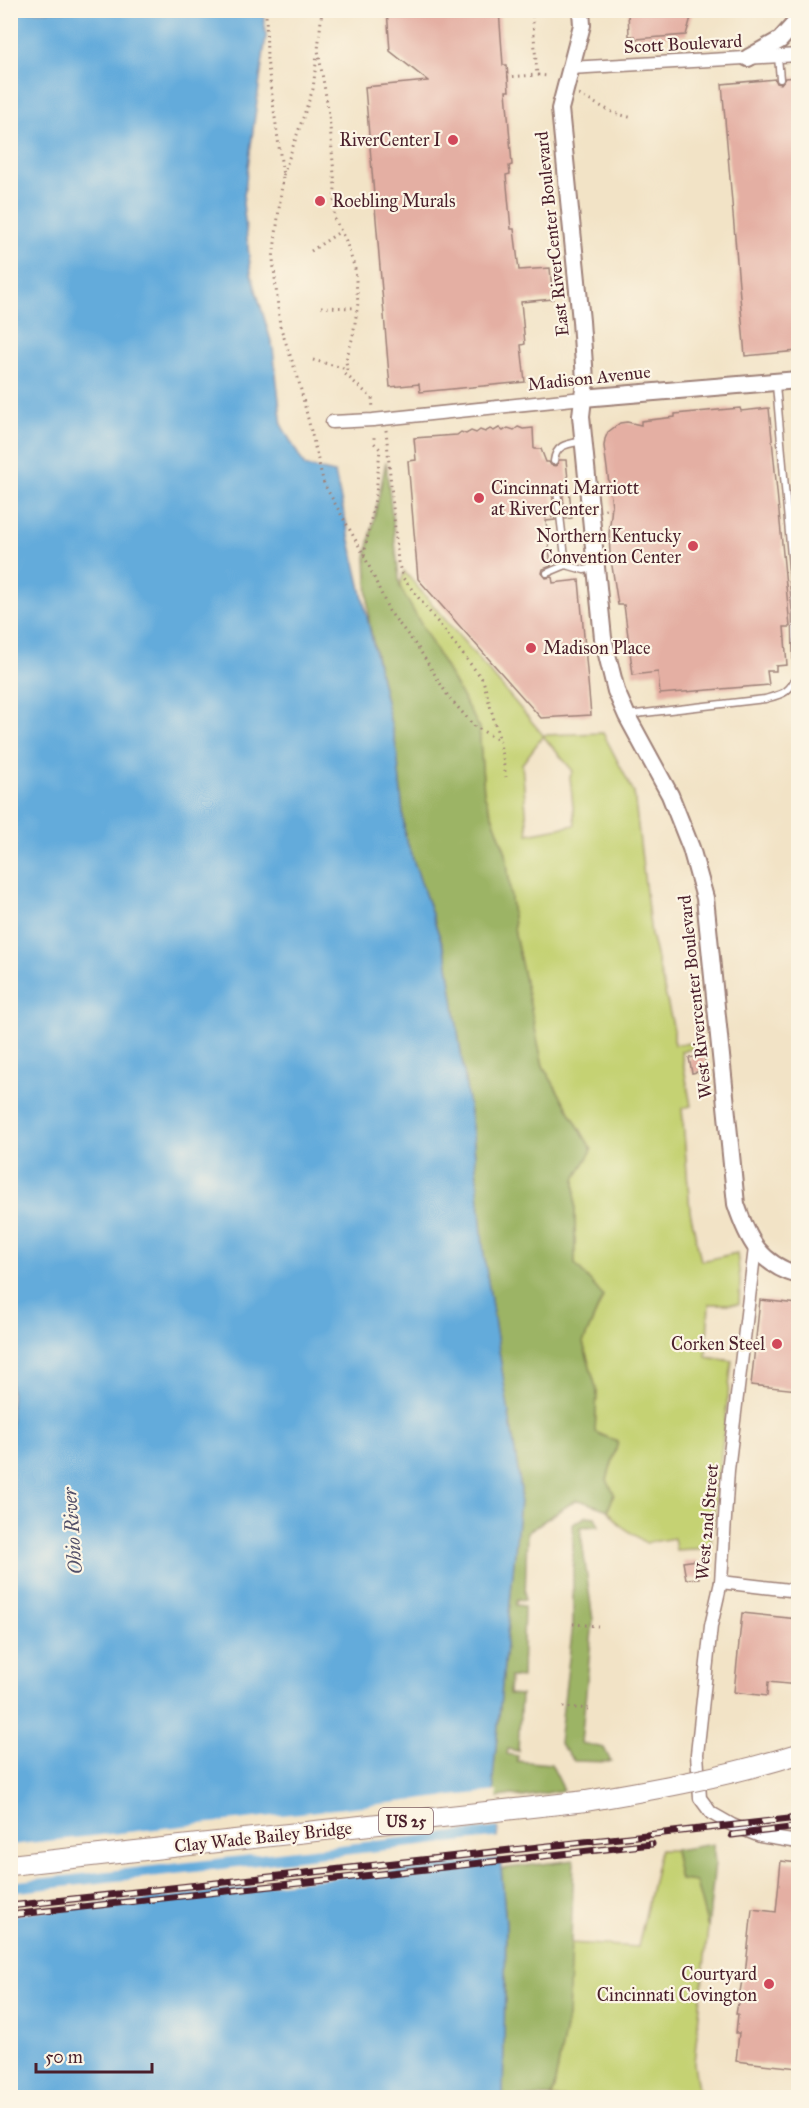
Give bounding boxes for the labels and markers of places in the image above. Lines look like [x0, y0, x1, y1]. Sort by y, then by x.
place label: RiverCenter I [339, 129, 441, 151]
marker: RiverCenter I [446, 133, 460, 147]
place label: Roebling Murals [332, 190, 455, 213]
marker: Roebling Murals [313, 194, 327, 208]
place label: Cincinnati Marriott at RiverCenter [491, 477, 640, 520]
marker: Cincinnati Marriott at RiverCenter [472, 491, 486, 505]
place label: Northern Kentucky Convention Center [536, 525, 682, 568]
marker: Northern Kentucky Convention Center [686, 539, 700, 553]
place label: Madison Place [543, 637, 650, 659]
marker: Madison Place [524, 641, 538, 655]
place label: Corken Steel [671, 1333, 765, 1355]
marker: Corken Steel [770, 1337, 784, 1351]
place label: Courtyard Cincinnati Covington [597, 1963, 757, 2007]
marker: Courtyard Cincinnati Covington [762, 1977, 776, 1991]

